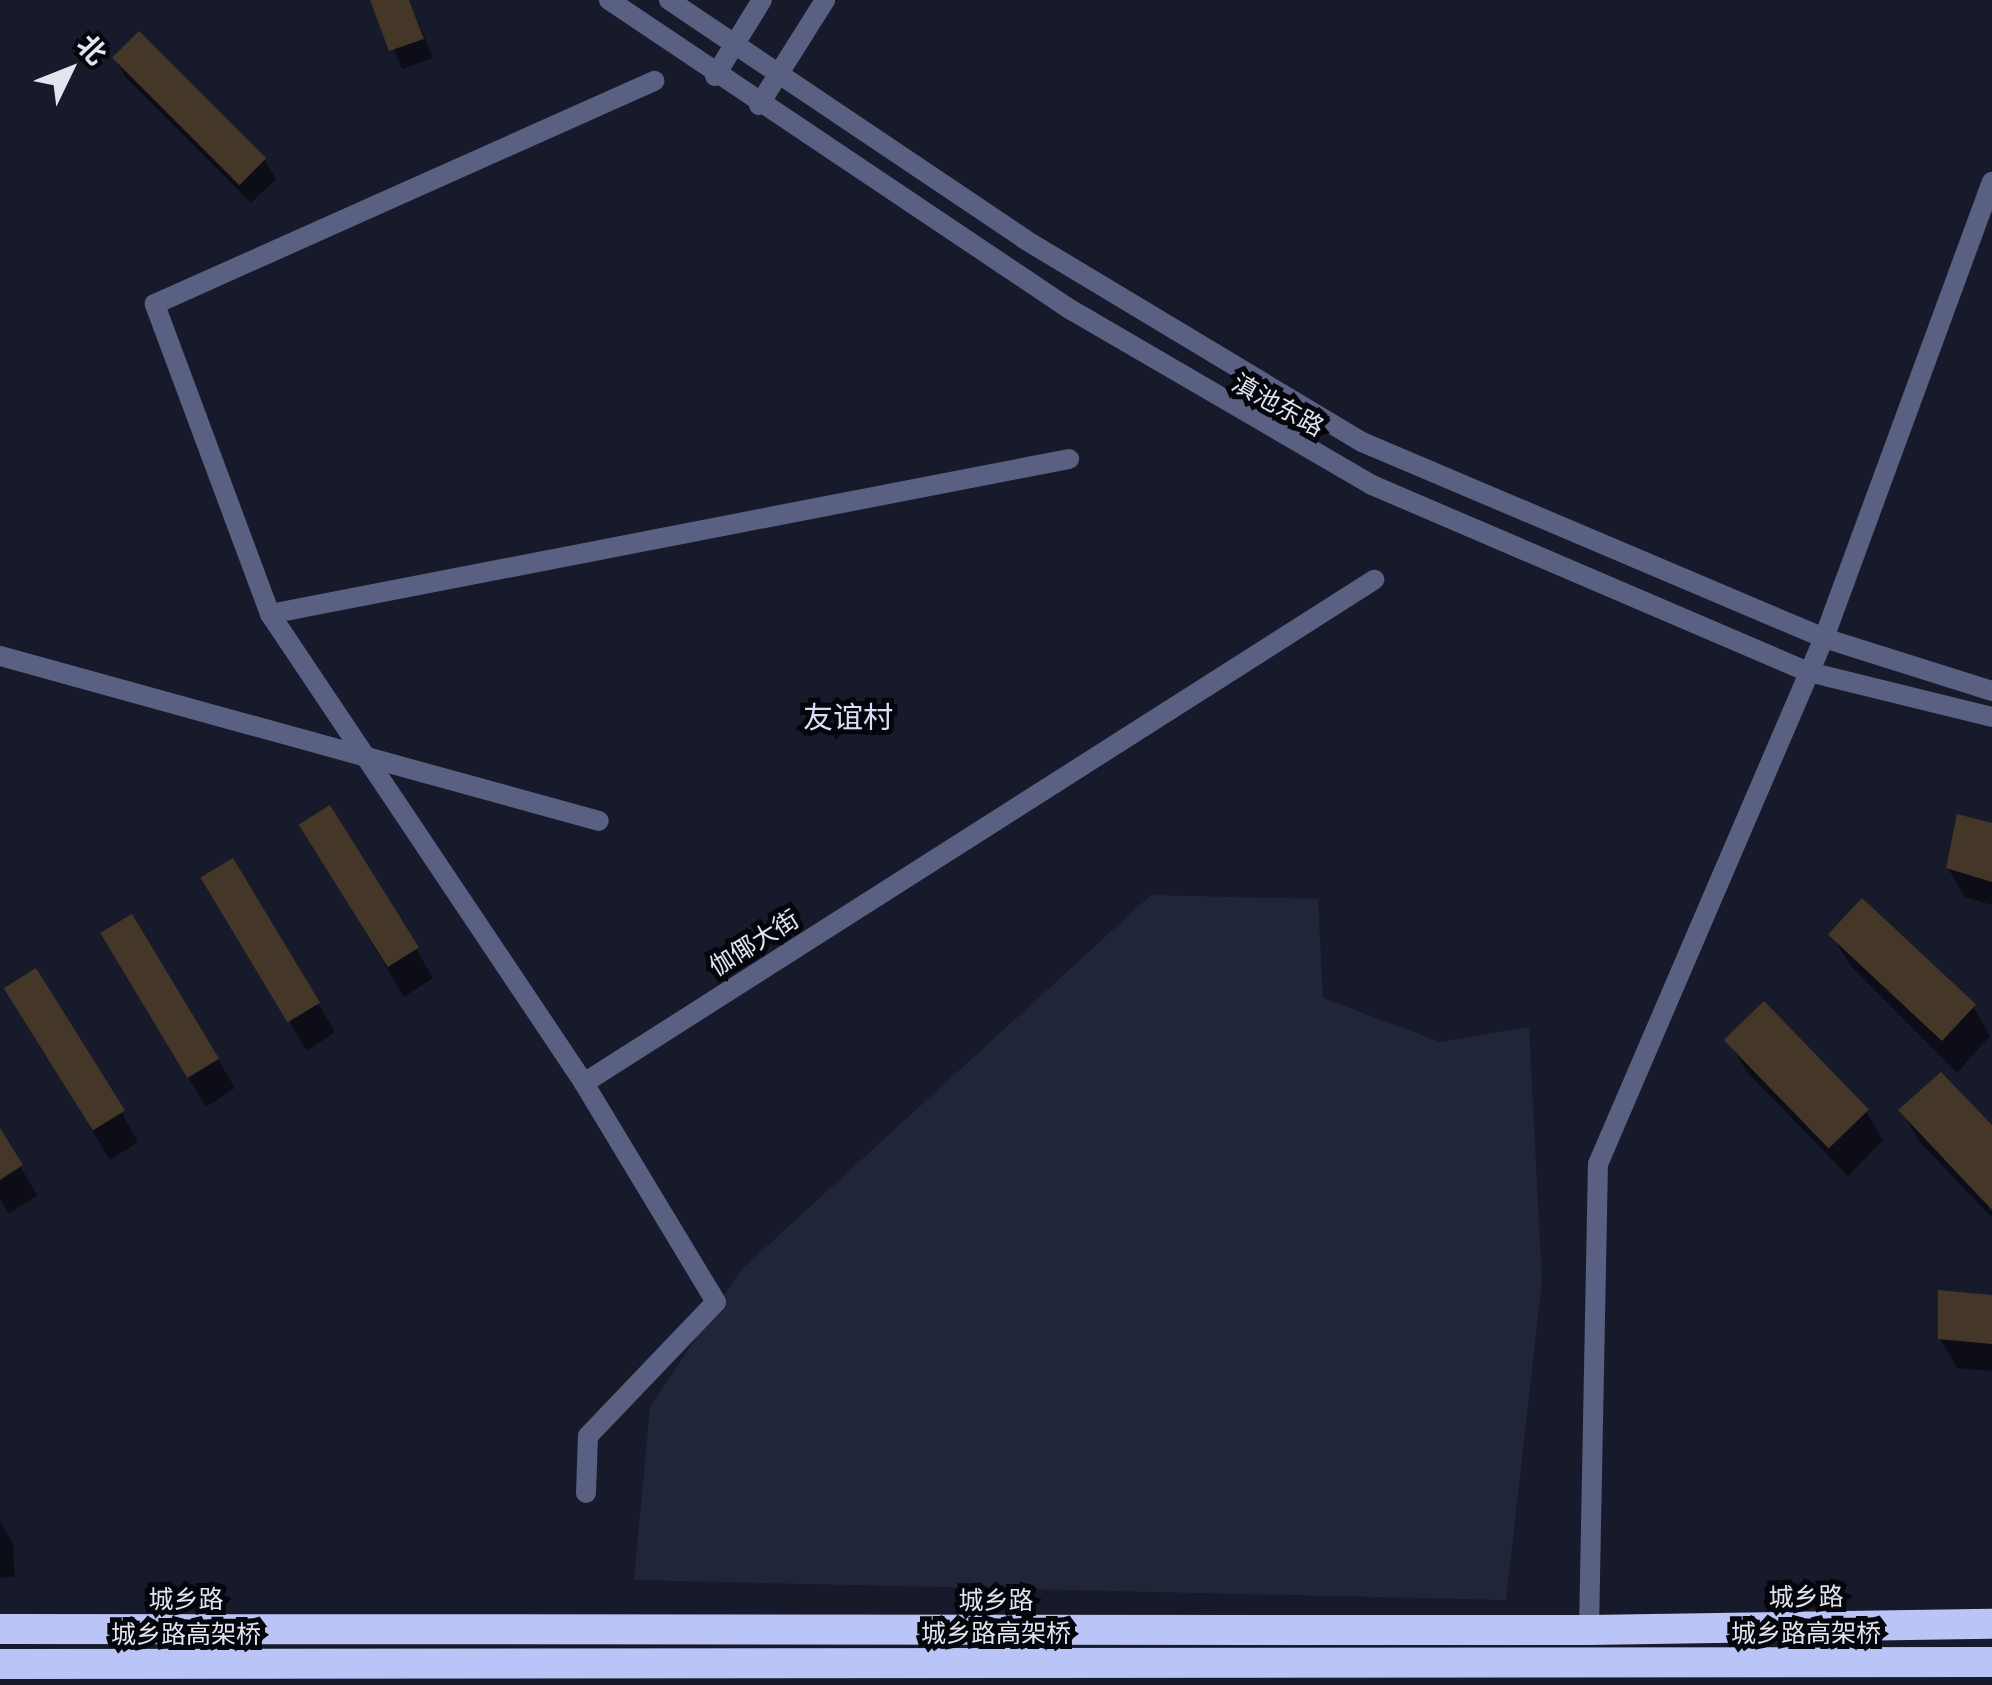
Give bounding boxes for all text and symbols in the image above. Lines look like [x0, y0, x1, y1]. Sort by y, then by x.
north arrow [20, 20, 120, 120]
text: 北 [69, 26, 115, 72]
street label: 滇池东路 [1227, 368, 1329, 442]
district label: 友谊村 [803, 699, 893, 735]
street label: 伽倻大街 [704, 904, 804, 982]
street label: 城乡路 [1768, 1581, 1844, 1613]
street label: 城乡路 [149, 1584, 223, 1614]
street label: 城乡路 [959, 1585, 1033, 1615]
street label: 城乡路高架桥 [921, 1618, 1071, 1648]
street label: 城乡路高架桥 [1731, 1618, 1881, 1648]
street label: 城乡路高架桥 [111, 1619, 261, 1649]

